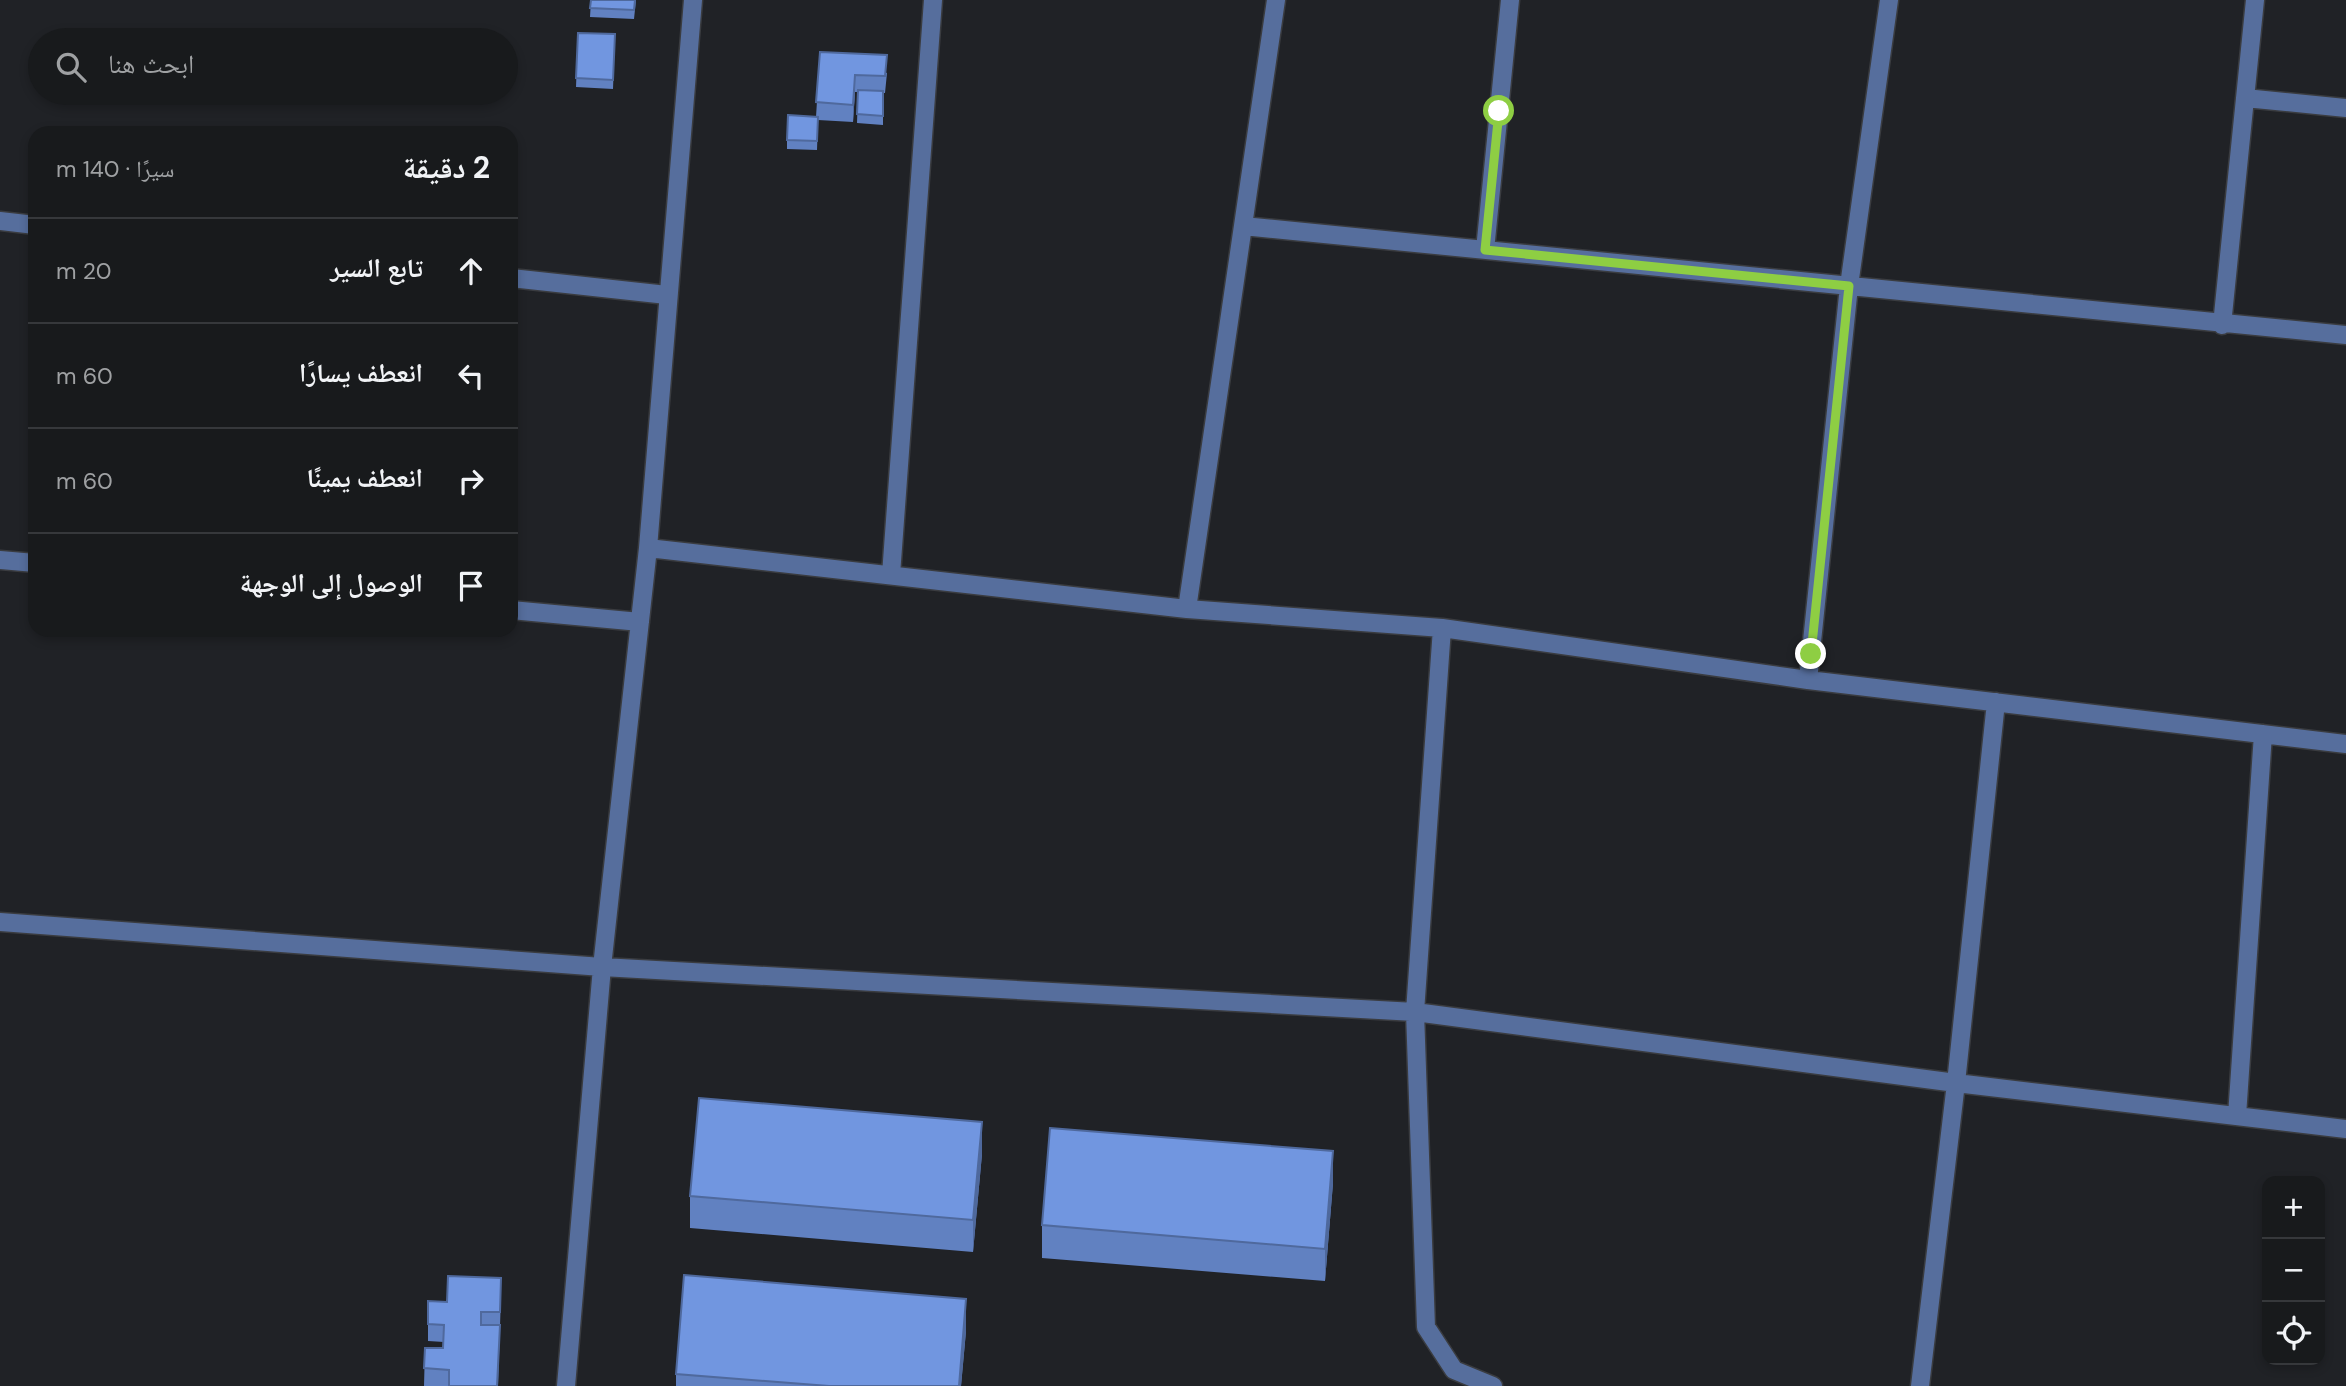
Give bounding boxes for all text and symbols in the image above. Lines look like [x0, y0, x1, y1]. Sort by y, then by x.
search box [28, 28, 518, 105]
text: ابحث هنا [108, 47, 194, 81]
icon: search [52, 48, 90, 86]
route start [1483, 95, 1514, 126]
text: 2 دقيقة [403, 148, 490, 187]
text: سيرًا · 140 m [56, 154, 174, 184]
text: تابع السير [330, 251, 423, 285]
icon: ahead [452, 252, 490, 290]
text: 20 m [56, 256, 111, 286]
text: انعطف يسارًا [299, 356, 423, 390]
icon: left [452, 357, 490, 395]
text: 60 m [56, 361, 113, 391]
text: انعطف يمينًا [307, 461, 423, 495]
icon: right [452, 462, 490, 500]
text: 60 m [56, 466, 113, 496]
text: الوصول إلى الوجهة [240, 566, 423, 600]
icon: arrive [452, 567, 490, 605]
route end [1795, 638, 1826, 669]
map controls [2262, 1176, 2325, 1365]
button: + [2262, 1176, 2325, 1239]
button: − [2262, 1239, 2325, 1302]
button: locate [2262, 1302, 2325, 1365]

